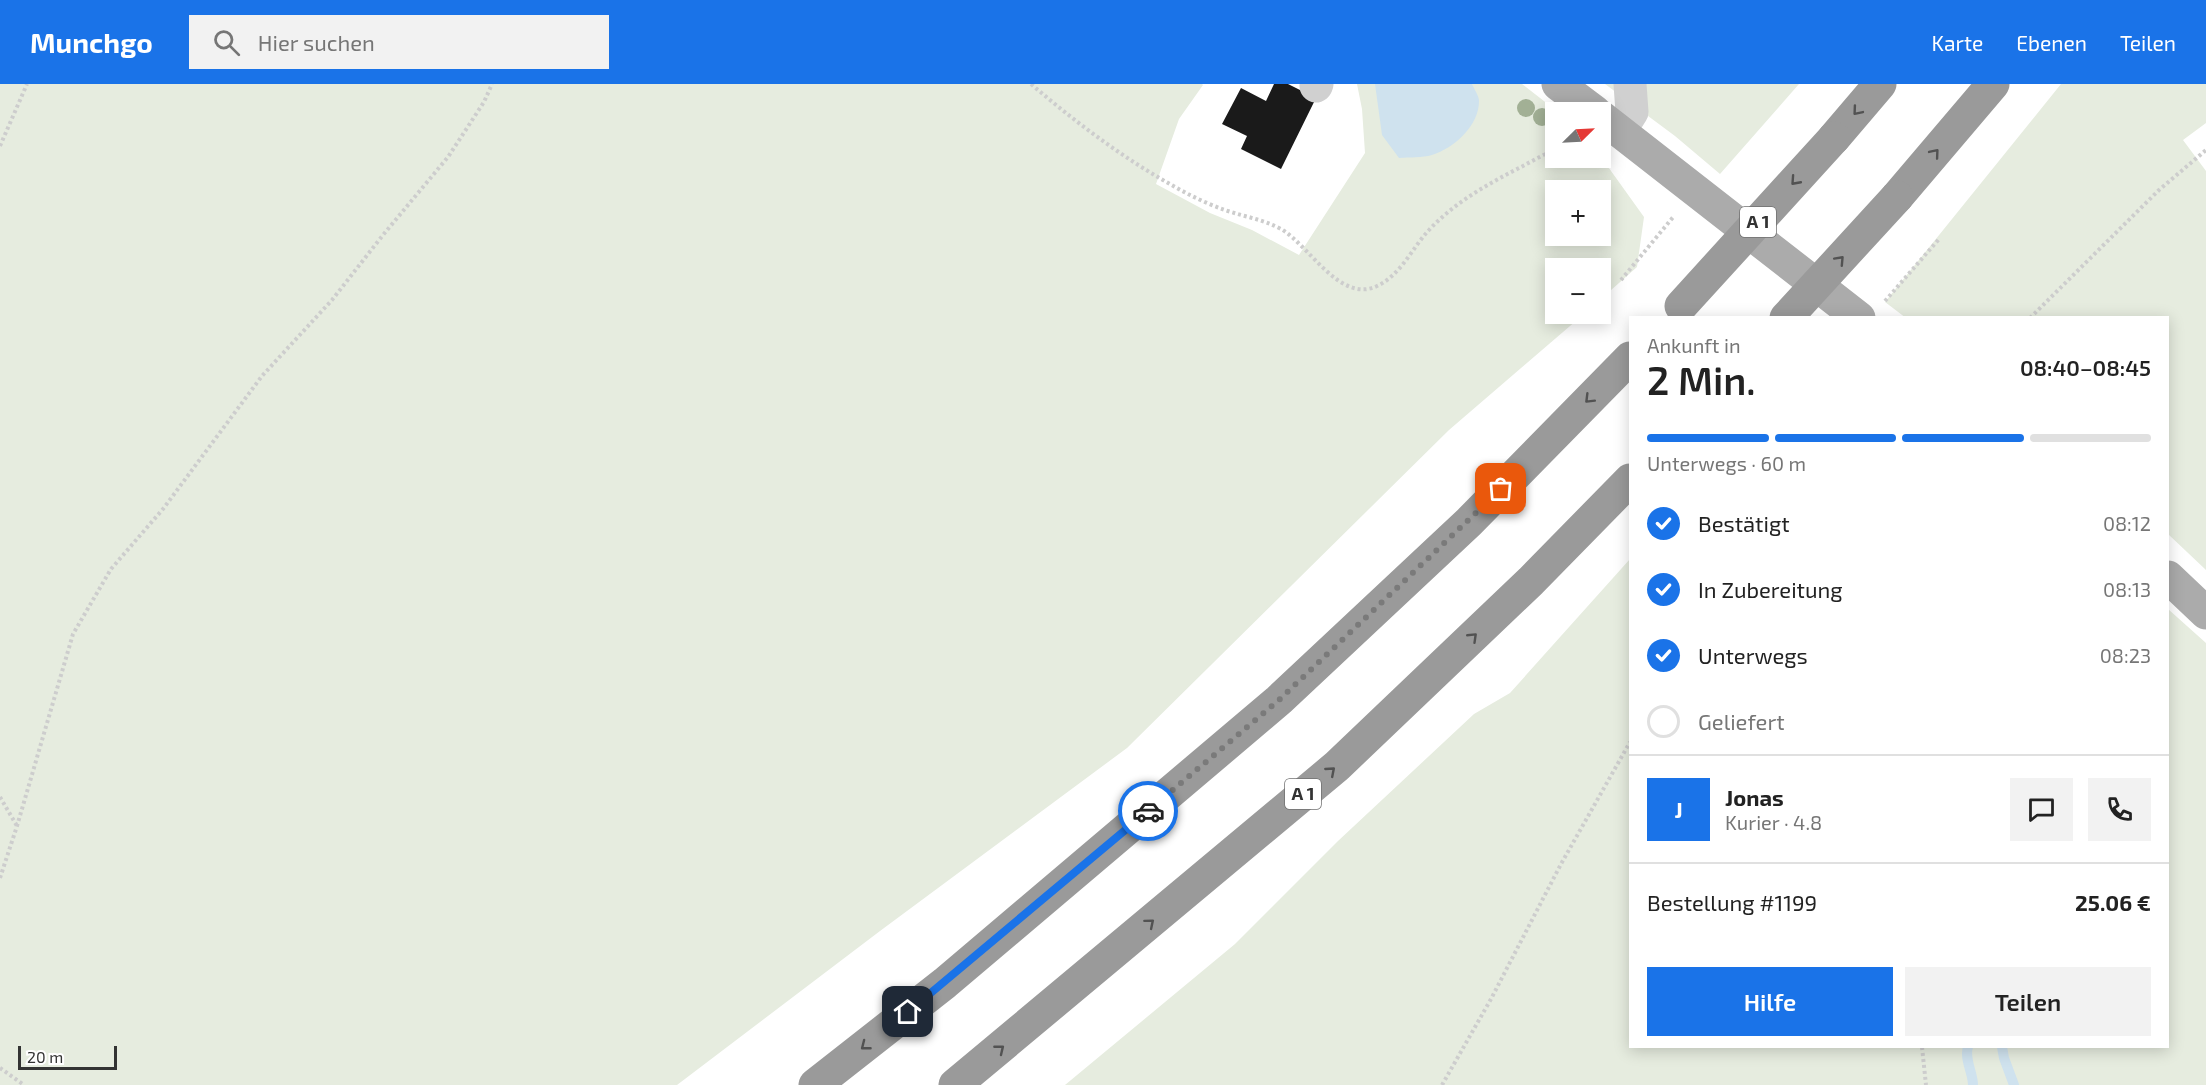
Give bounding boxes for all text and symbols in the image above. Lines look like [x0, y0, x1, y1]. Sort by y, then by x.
search box [189, 15, 609, 69]
text: Munchgo [30, 25, 153, 59]
icon: search [210, 26, 243, 59]
text: Hier suchen [258, 29, 375, 55]
text: Karte [1932, 30, 1983, 55]
text: Ebenen [2016, 30, 2087, 55]
text: Teilen [2120, 30, 2176, 55]
north arrow [1545, 102, 1611, 168]
map controls [1545, 102, 1611, 324]
one-way arrow [1853, 104, 1864, 115]
one-way arrow [1928, 149, 1939, 160]
one-way arrow [1791, 174, 1802, 185]
button: + [1545, 180, 1611, 246]
road number: A 1 [1740, 207, 1776, 237]
one-way arrow [1833, 256, 1844, 266]
button: − [1545, 258, 1611, 324]
text: Ankunft in [1647, 333, 1741, 357]
text: 08:40–08:45 [2020, 354, 2151, 380]
text: 2 Min. [1647, 356, 1756, 403]
one-way arrow [1586, 392, 1597, 403]
text: Unterwegs · 60 m [1647, 451, 1806, 475]
pin [1475, 463, 1526, 514]
icon: bag [1484, 472, 1517, 505]
icon: check [1647, 507, 1680, 540]
text: Bestätigt [1698, 510, 1790, 536]
text: 08:12 [2103, 511, 2151, 535]
icon: check [1647, 573, 1680, 606]
text: In Zubereitung [1698, 576, 1843, 602]
text: 08:13 [2103, 577, 2151, 601]
one-way arrow [1466, 633, 1476, 644]
icon: check [1647, 639, 1680, 672]
text: Unterwegs [1698, 642, 1808, 668]
text: 08:23 [2100, 643, 2151, 667]
text: Geliefert [1698, 708, 1785, 734]
one-way arrow [1324, 767, 1335, 778]
button: chat [2010, 778, 2073, 841]
button: phone [2088, 778, 2151, 841]
road number: A 1 [1285, 779, 1321, 809]
courier [1118, 781, 1178, 841]
text: Jonas [1725, 784, 1784, 810]
icon: car [1132, 795, 1165, 828]
text: J [1674, 796, 1683, 822]
text: Kurier · 4.8 [1725, 810, 1822, 834]
text: Bestellung #1199 [1647, 889, 1817, 915]
text: 25.06 € [2075, 889, 2151, 915]
one-way arrow [1143, 919, 1154, 930]
button: Hilfe [1647, 967, 1893, 1036]
button: Teilen [1905, 967, 2151, 1036]
pin [882, 986, 933, 1037]
icon: home [891, 995, 924, 1028]
one-way arrow [860, 1038, 871, 1049]
scale bar [18, 1043, 117, 1070]
one-way arrow [993, 1045, 1004, 1056]
text: 20 m [27, 1047, 63, 1066]

